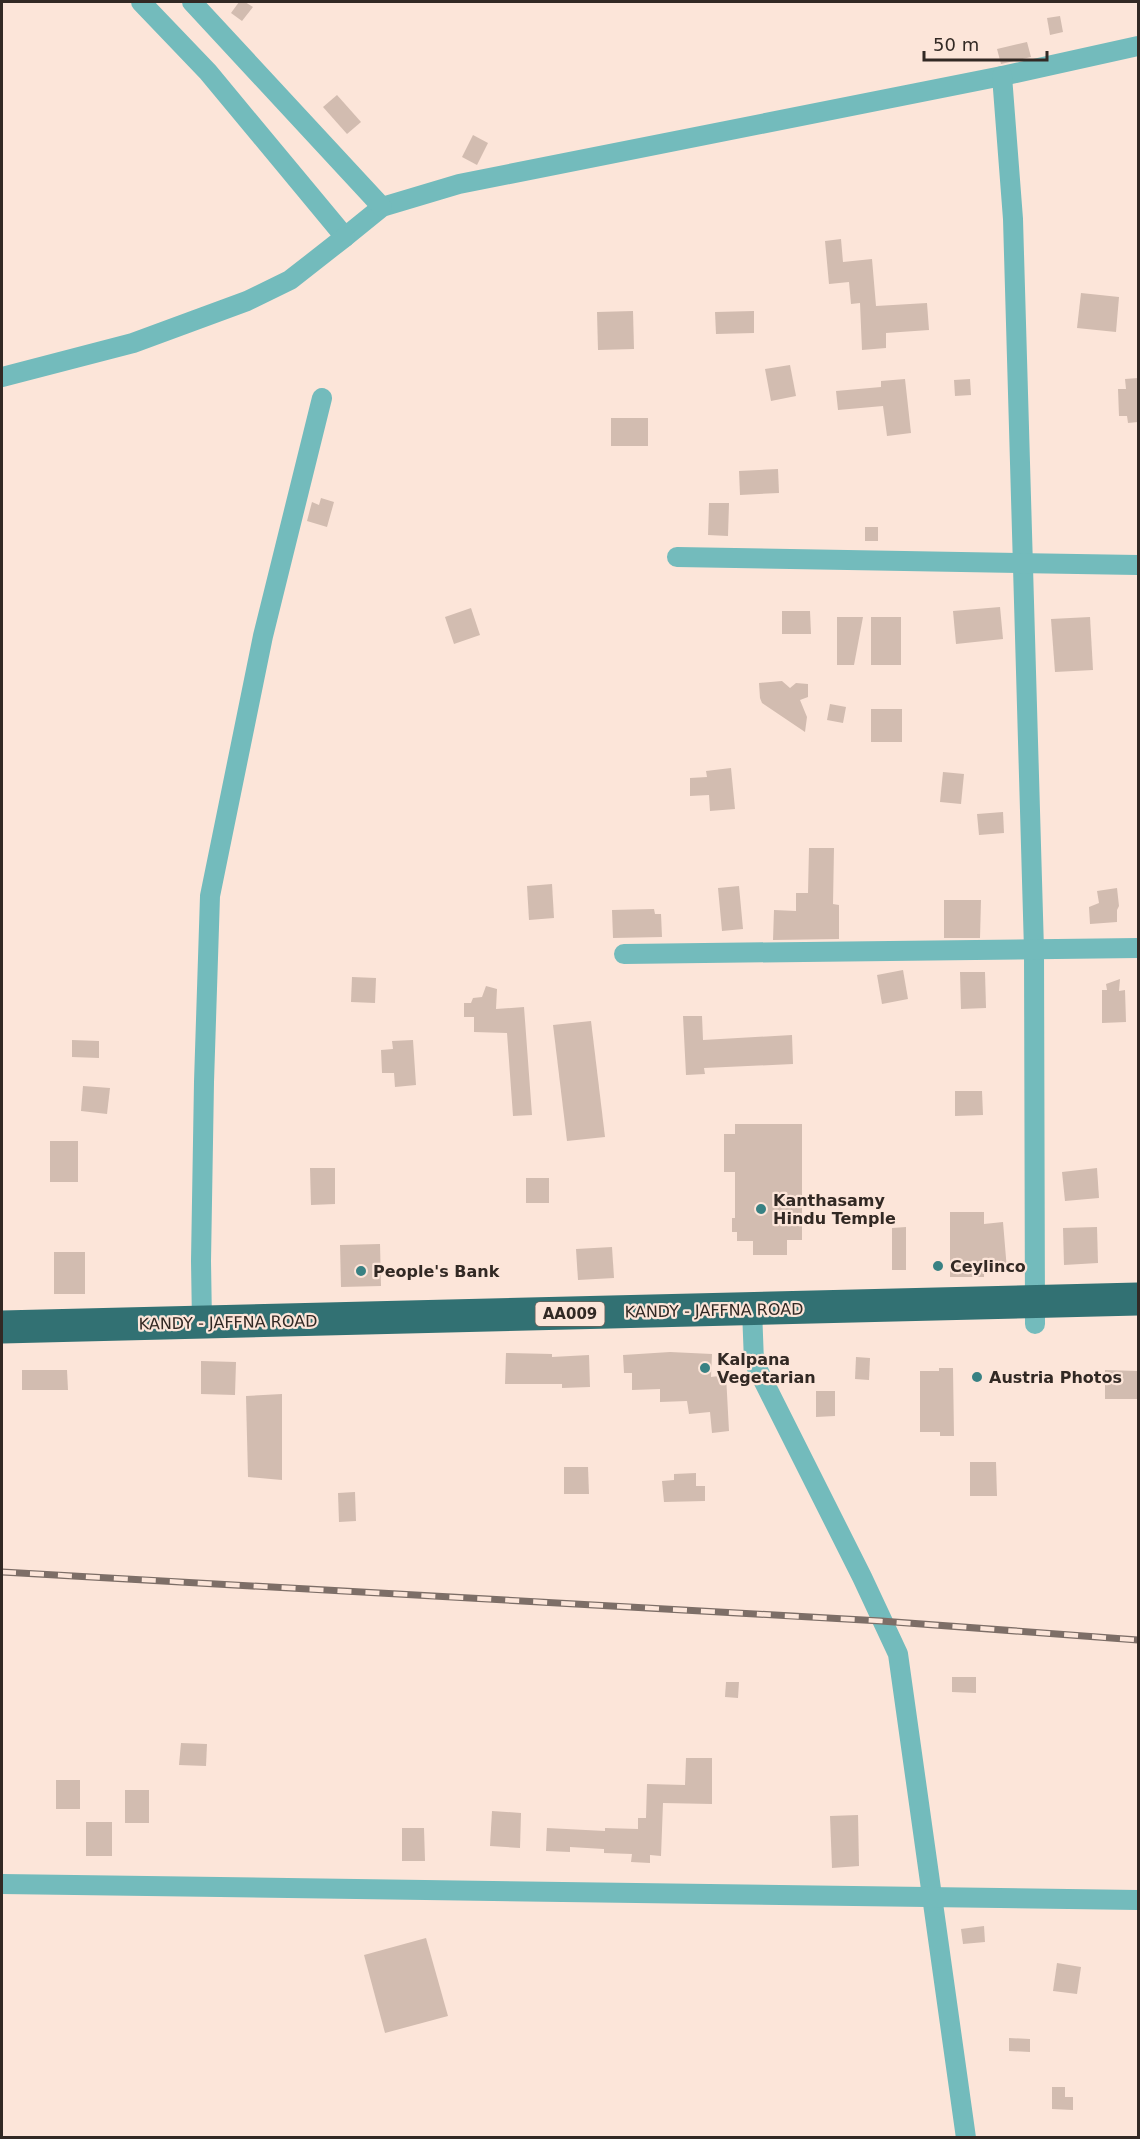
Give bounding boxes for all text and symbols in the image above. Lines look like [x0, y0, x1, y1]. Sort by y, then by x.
scale bar [924, 24, 1047, 62]
text: 50 m [933, 34, 979, 55]
place label: Kanthasamy Hindu Temple [773, 1191, 896, 1228]
marker: Kanthasamy Hindu Temple [754, 1202, 768, 1216]
place label: Ceylinco [950, 1257, 1026, 1276]
marker: Ceylinco [931, 1259, 945, 1273]
place label: People's Bank [373, 1262, 500, 1281]
marker: People's Bank [354, 1264, 368, 1278]
street label: KANDY - JAFFNA ROAD [624, 1299, 804, 1322]
road number: AA009 [536, 1302, 604, 1326]
street label: KANDY - JAFFNA ROAD [138, 1311, 318, 1334]
place label: Kalpana Vegetarian [717, 1350, 816, 1387]
marker: Kalpana Vegetarian [698, 1361, 712, 1375]
place label: Austria Photos [989, 1368, 1122, 1387]
marker: Austria Photos [970, 1370, 984, 1384]

